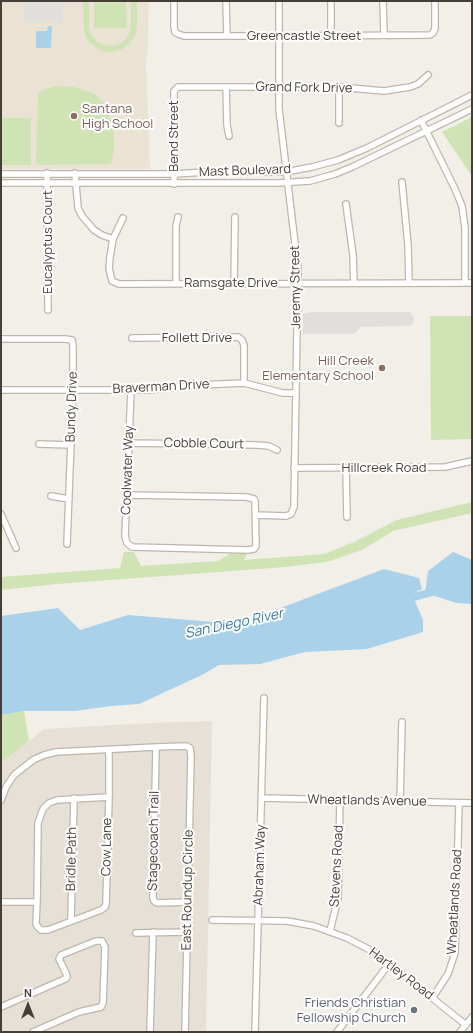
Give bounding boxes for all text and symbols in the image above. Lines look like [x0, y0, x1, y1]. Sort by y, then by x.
street label: Greencastle Street [247, 28, 361, 44]
street label: Grand Fork Drive [255, 79, 353, 97]
street label: Bend Street [166, 100, 182, 172]
place label: Santana High School [82, 101, 153, 132]
marker: Santana High School [69, 111, 79, 121]
street label: Mast Boulevard [199, 162, 291, 180]
street label: Eucalyptus Court [40, 190, 56, 294]
street label: Jeremy Street [287, 245, 305, 329]
street label: Ramsgate Drive [184, 275, 278, 291]
street label: Follett Drive [162, 330, 232, 346]
place label: Hill Creek Elementary School [262, 353, 374, 384]
marker: Hill Creek Elementary School [377, 363, 387, 373]
street label: Bundy Drive [63, 371, 81, 443]
street label: Braverman Drive [112, 377, 210, 397]
street label: Coolwater Way [119, 425, 137, 515]
street label: Cobble Court [164, 436, 244, 452]
street label: Hillcreek Road [342, 460, 426, 476]
water label: San Diego River [183, 605, 285, 643]
street label: Stagecoach Trail [145, 791, 163, 891]
street label: Wheatlands Avenue [307, 792, 427, 810]
street label: Cow Lane [99, 818, 115, 876]
street label: Abraham Way [251, 824, 269, 906]
street label: Stevens Road [327, 825, 347, 907]
street label: Bridle Path [64, 827, 80, 891]
street label: East Roundup Circle [179, 829, 197, 951]
street label: Wheatlands Road [444, 849, 466, 955]
street label: Hartley Road [366, 945, 436, 1003]
north arrow [8, 985, 48, 1025]
text: N [24, 985, 32, 1000]
place label: Friends Christian Fellowship Church [297, 995, 406, 1026]
marker: Friends Christian Fellowship Church [409, 1005, 419, 1015]

